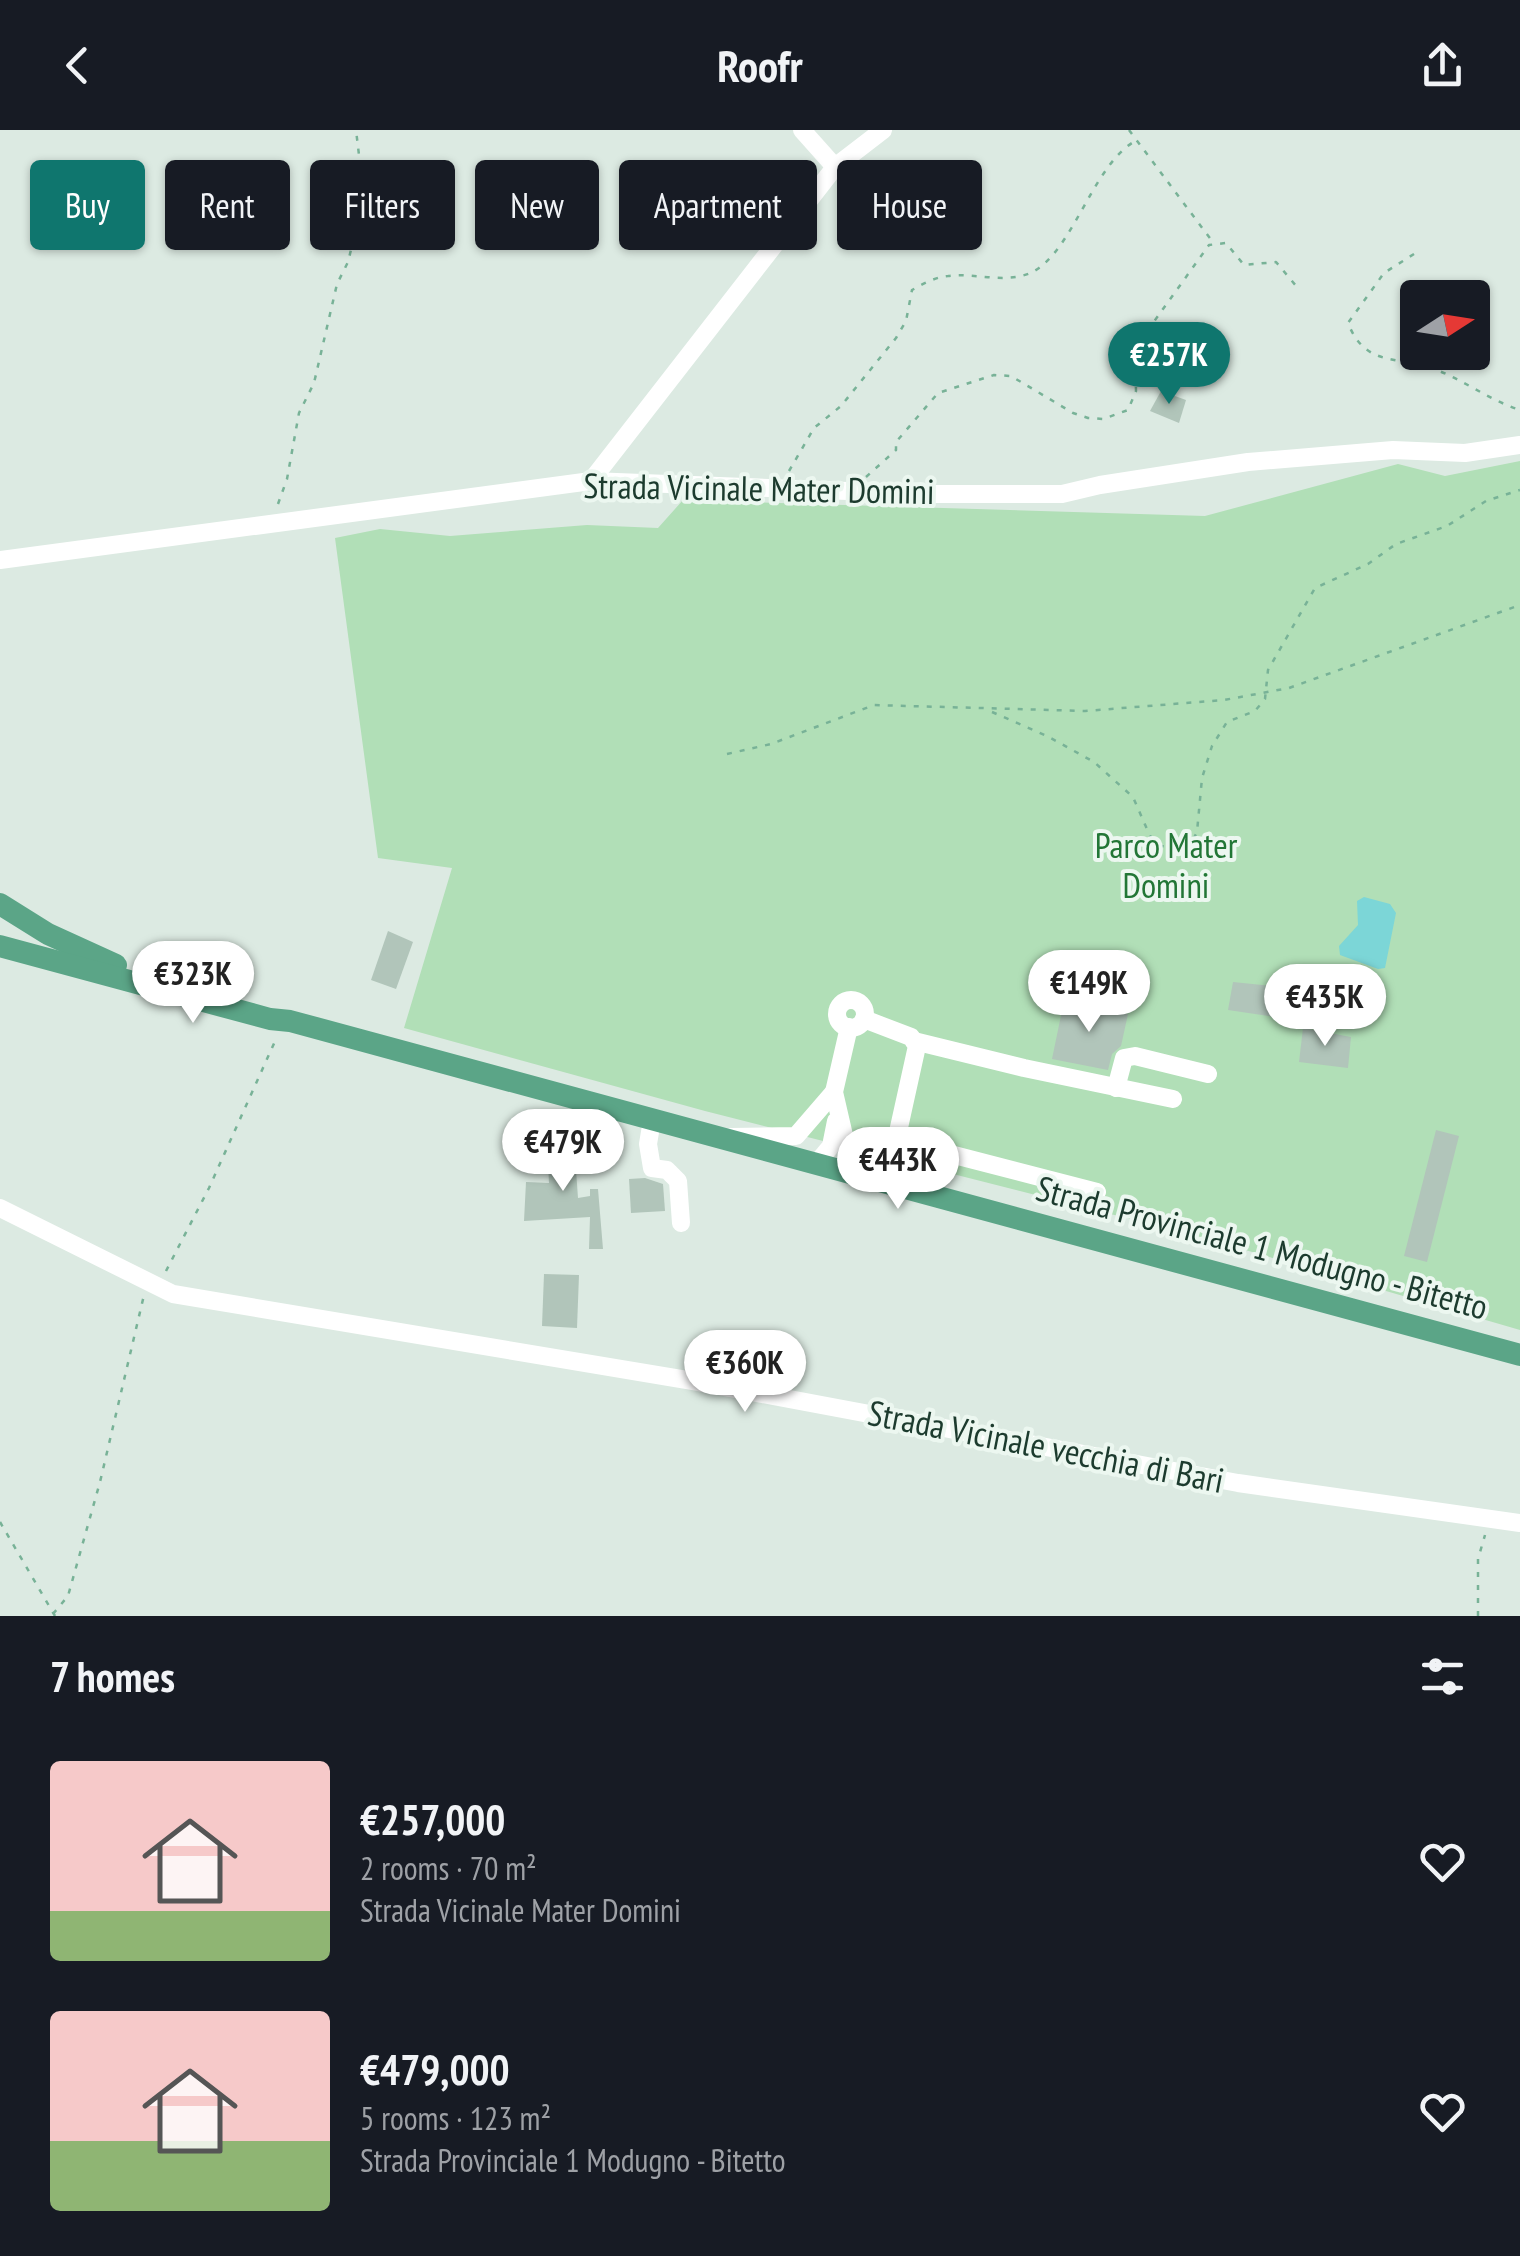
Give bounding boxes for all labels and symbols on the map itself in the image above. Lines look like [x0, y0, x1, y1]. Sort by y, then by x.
north arrow [1400, 280, 1490, 370]
pin: €257K [1099, 322, 1239, 407]
street label: Strada Vicinale Mater Domini [583, 462, 935, 514]
park label: Parco Mater Domini [1095, 822, 1238, 908]
pin: €323K [123, 941, 263, 1026]
pin: €149K [1019, 950, 1159, 1035]
pin: €435K [1255, 964, 1395, 1049]
pin: €479K [493, 1109, 633, 1194]
pin: €443K [828, 1127, 968, 1212]
street label: Strada Provinciale 1 Modugno - Bitetto [1032, 1165, 1493, 1329]
pin: €360K [675, 1330, 815, 1415]
street label: Strada Vicinale vecchia di Bari [864, 1389, 1228, 1503]

